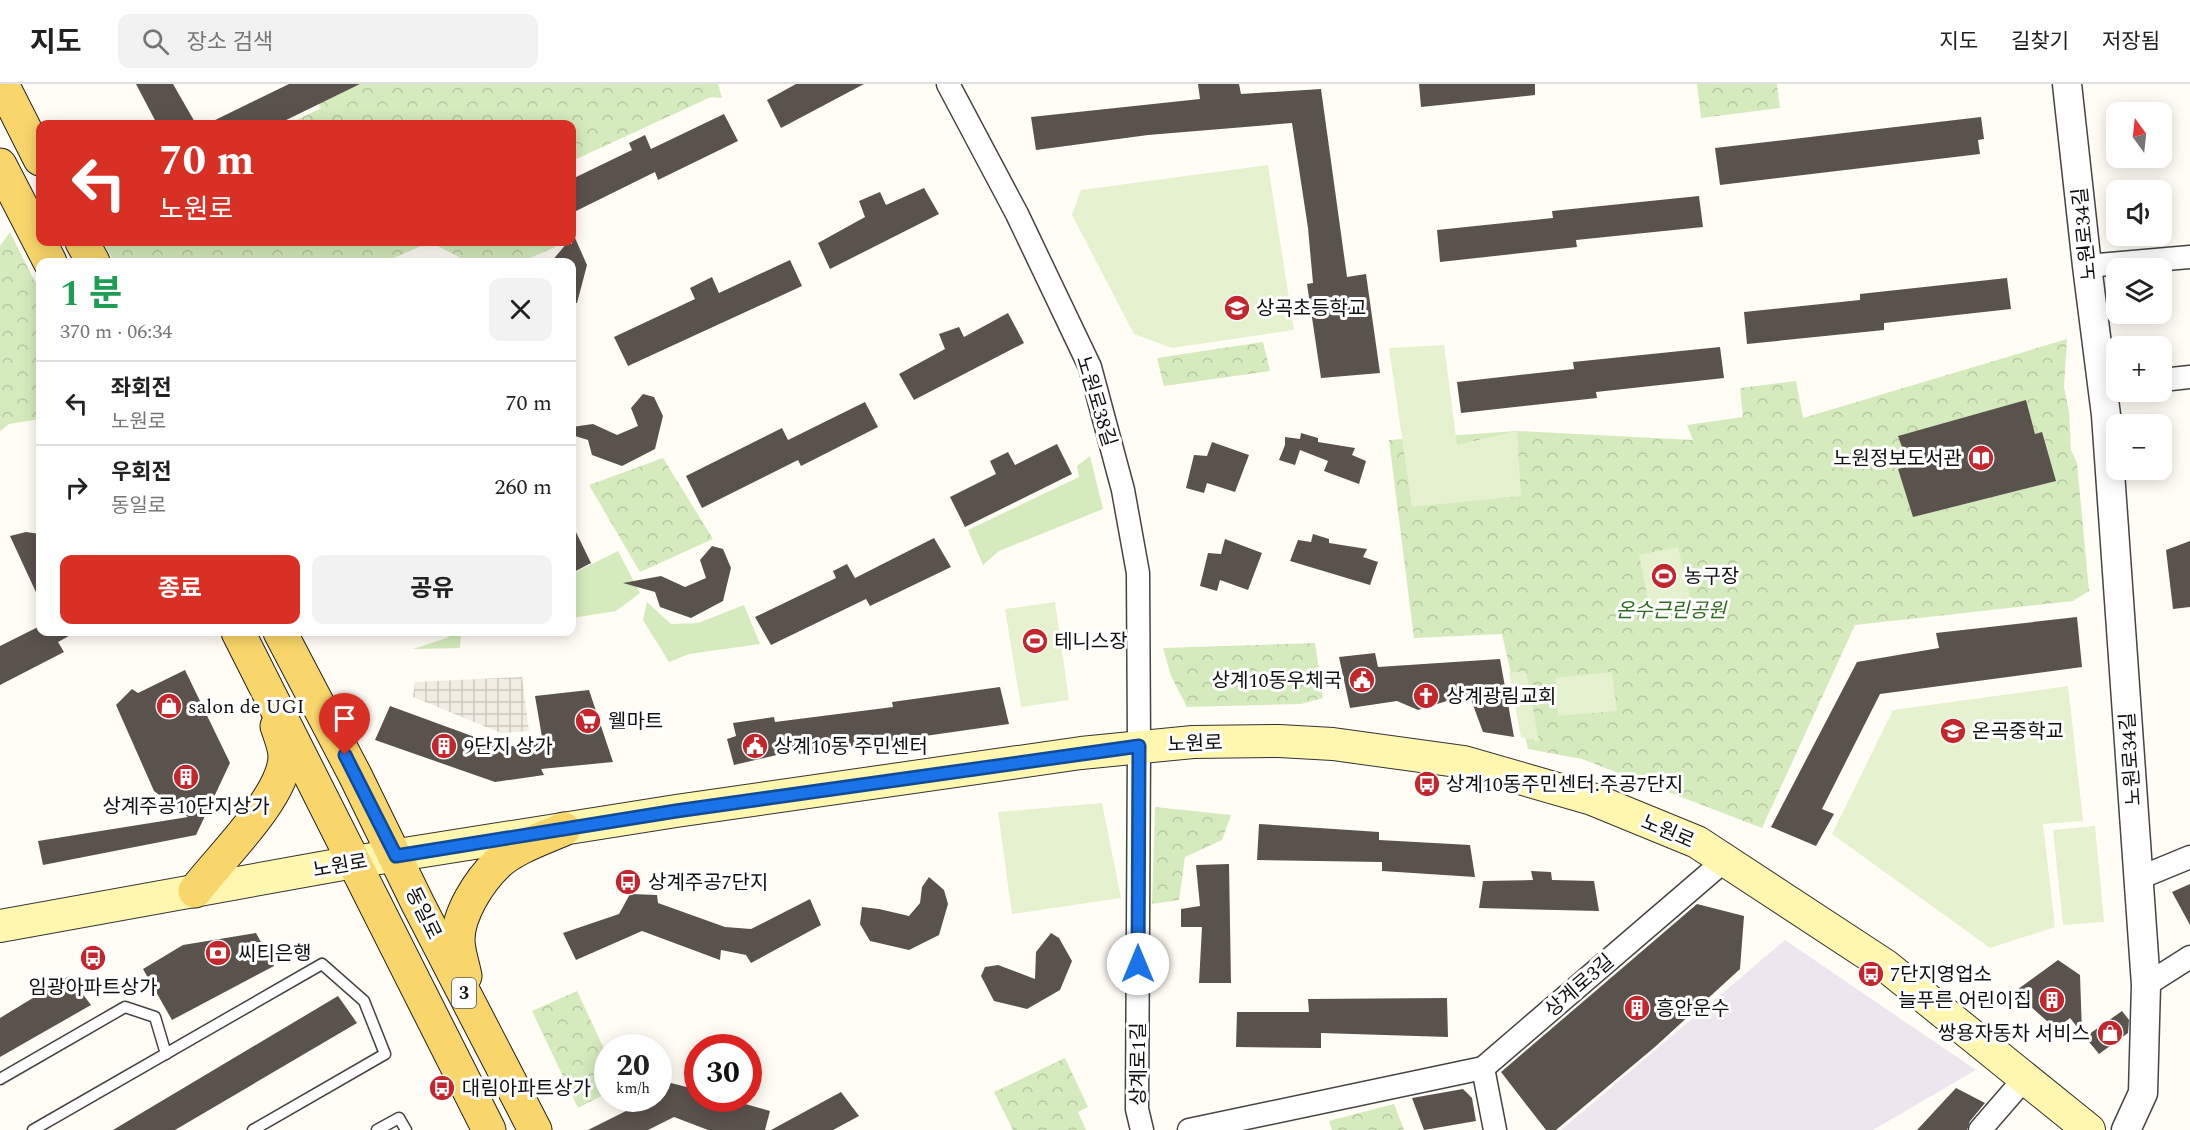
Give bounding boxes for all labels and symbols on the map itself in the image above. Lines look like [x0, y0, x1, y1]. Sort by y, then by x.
north arrow [2106, 102, 2172, 168]
street label: 노원로34길 [2065, 186, 2105, 282]
school or university icon: 상곡초등학교 [1222, 293, 1252, 323]
place label: 상곡초등학교 [1256, 294, 1366, 324]
street label: 노원로38길 [1068, 352, 1124, 450]
library icon: 노원정보도서관 [1966, 443, 1996, 473]
place label: 노원정보도서관 [1833, 444, 1962, 474]
sports icon: 농구장 [1649, 561, 1679, 591]
place label: 농구장 [1684, 562, 1739, 592]
park label: 온수근린공원 [1616, 596, 1728, 626]
sports icon: 테니스장 [1020, 626, 1050, 656]
place label: 테니스장 [1054, 627, 1128, 657]
public building icon: 상계10동우체국 [1347, 665, 1377, 695]
place label: 상계10동우체국 [1212, 666, 1342, 696]
church icon: 상계광림교회 [1411, 681, 1441, 711]
place label: 상계광림교회 [1446, 682, 1556, 712]
shop icon: salon de UGI [154, 691, 184, 721]
place label: salon de UGI [188, 692, 305, 722]
pin [319, 693, 370, 755]
supermarket icon: 웰마트 [573, 706, 603, 736]
place label: 웰마트 [608, 707, 663, 737]
street label: 노원로34길 [2113, 711, 2149, 807]
school or university icon: 온곡중학교 [1938, 716, 1968, 746]
place label: 온곡중학교 [1972, 717, 2064, 747]
street label: 노원로 [1167, 728, 1223, 760]
building icon: 9단지 상가 [429, 731, 459, 761]
public building icon: 상계10동 주민센터 [740, 731, 770, 761]
place label: 9단지 상가 [464, 732, 553, 762]
place label: 상계10동 주민센터 [774, 732, 928, 762]
building icon: 상계주공10단지상가 [171, 762, 201, 792]
bus stop icon: 상계10동주민센터.주공7단지 [1412, 769, 1442, 799]
place label: 상계10동주민센터.주공7단지 [1446, 770, 1683, 800]
place label: 상계주공10단지상가 [102, 792, 270, 822]
street label: 노원로 [1636, 807, 1699, 857]
street label: 노원로 [310, 846, 370, 886]
bus stop icon: 상계주공7단지 [613, 867, 643, 897]
place label: 상계주공7단지 [648, 868, 768, 898]
street label: 동일로 [398, 882, 449, 945]
position arrow [1106, 932, 1170, 996]
bank icon: 씨티은행 [203, 938, 233, 968]
place label: 씨티은행 [238, 939, 312, 969]
bus stop icon: 임광아파트상가 [78, 943, 108, 973]
street label: 상계로3길 [1538, 947, 1621, 1025]
bus stop icon: 7단지영업소 [1856, 959, 1886, 989]
place label: 7단지영업소 [1890, 960, 1992, 990]
place label: 임광아파트상가 [29, 973, 157, 1003]
road number: 3 [452, 978, 476, 1008]
building icon: 늘푸른 어린이집 [2037, 985, 2067, 1015]
place label: 늘푸른 어린이집 [1898, 986, 2032, 1016]
building icon: 흥안운수 [1622, 993, 1652, 1023]
place label: 흥안운수 [1656, 994, 1730, 1024]
shop icon: 쌍용자동차 서비스 [2095, 1018, 2125, 1048]
place label: 쌍용자동차 서비스 [1938, 1019, 2090, 1049]
street label: 상계로1길 [1124, 1022, 1154, 1106]
speed limit sign: 30 [684, 1034, 762, 1112]
bus stop icon: 대림아파트상가 [427, 1073, 457, 1103]
place label: 대림아파트상가 [462, 1074, 591, 1104]

